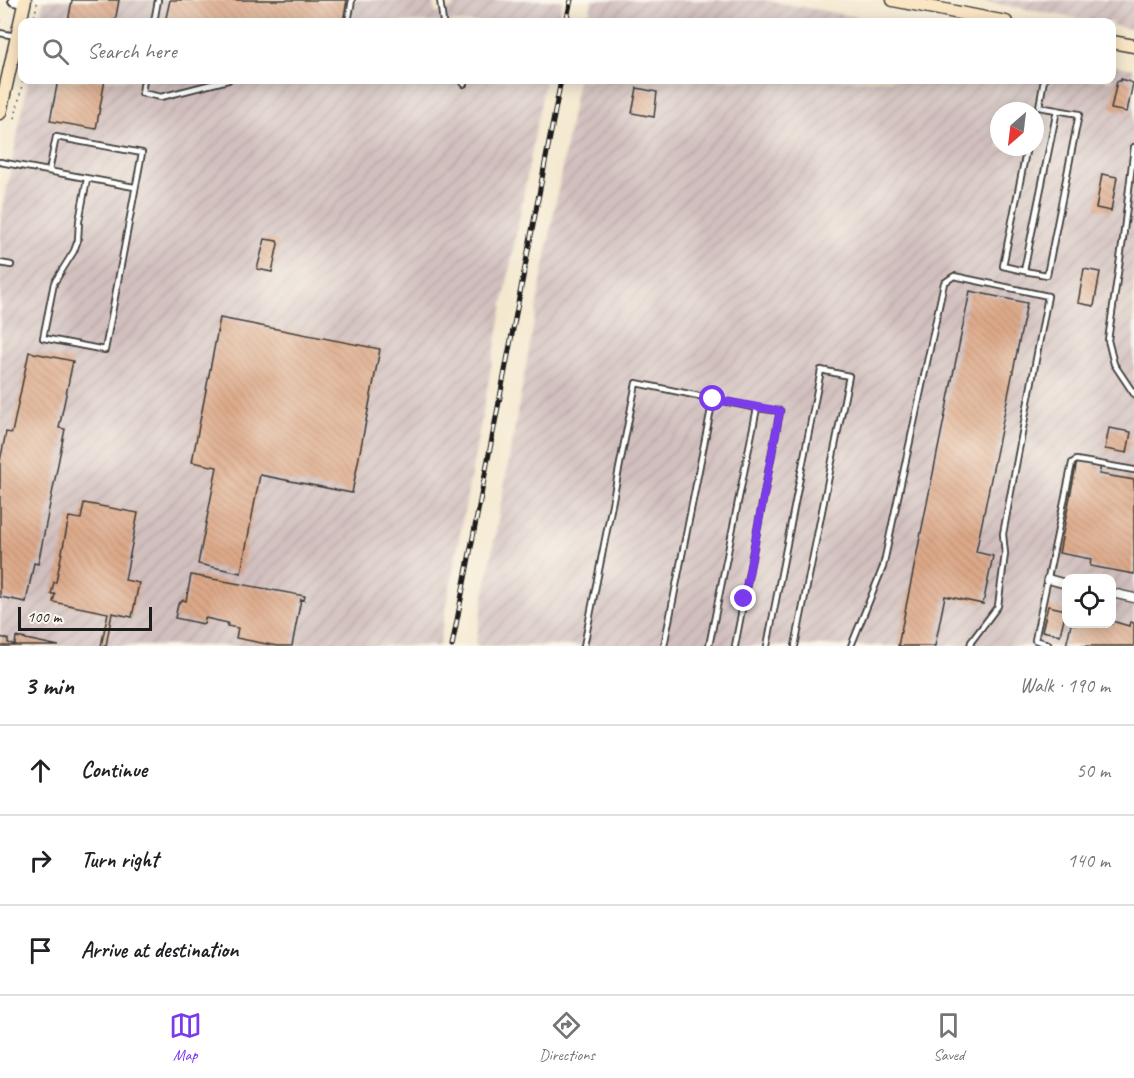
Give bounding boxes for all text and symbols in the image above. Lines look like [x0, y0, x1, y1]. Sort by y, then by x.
search box [18, 18, 1116, 84]
icon: search [39, 35, 72, 68]
text: Search here [87, 37, 177, 65]
north arrow [990, 102, 1044, 156]
route start [699, 385, 725, 411]
map controls [1062, 574, 1116, 628]
button: locate [1062, 574, 1116, 628]
route end [730, 585, 756, 611]
scale bar [18, 604, 152, 632]
text: 100 m [27, 607, 61, 627]
text: 3 min [24, 669, 74, 702]
text: Walk · 190 m [1020, 673, 1110, 698]
icon: ahead [24, 754, 57, 787]
text: Continue [81, 756, 147, 784]
text: 50 m [1076, 758, 1110, 783]
icon: right [24, 844, 57, 877]
text: Turn right [81, 846, 158, 874]
text: 140 m [1067, 848, 1110, 873]
icon: arrive [24, 934, 57, 967]
text: Arrive at destination [81, 936, 238, 964]
tab: Map [169, 1009, 202, 1065]
tab: Directions [539, 1009, 595, 1065]
tab: Saved [932, 1009, 965, 1065]

